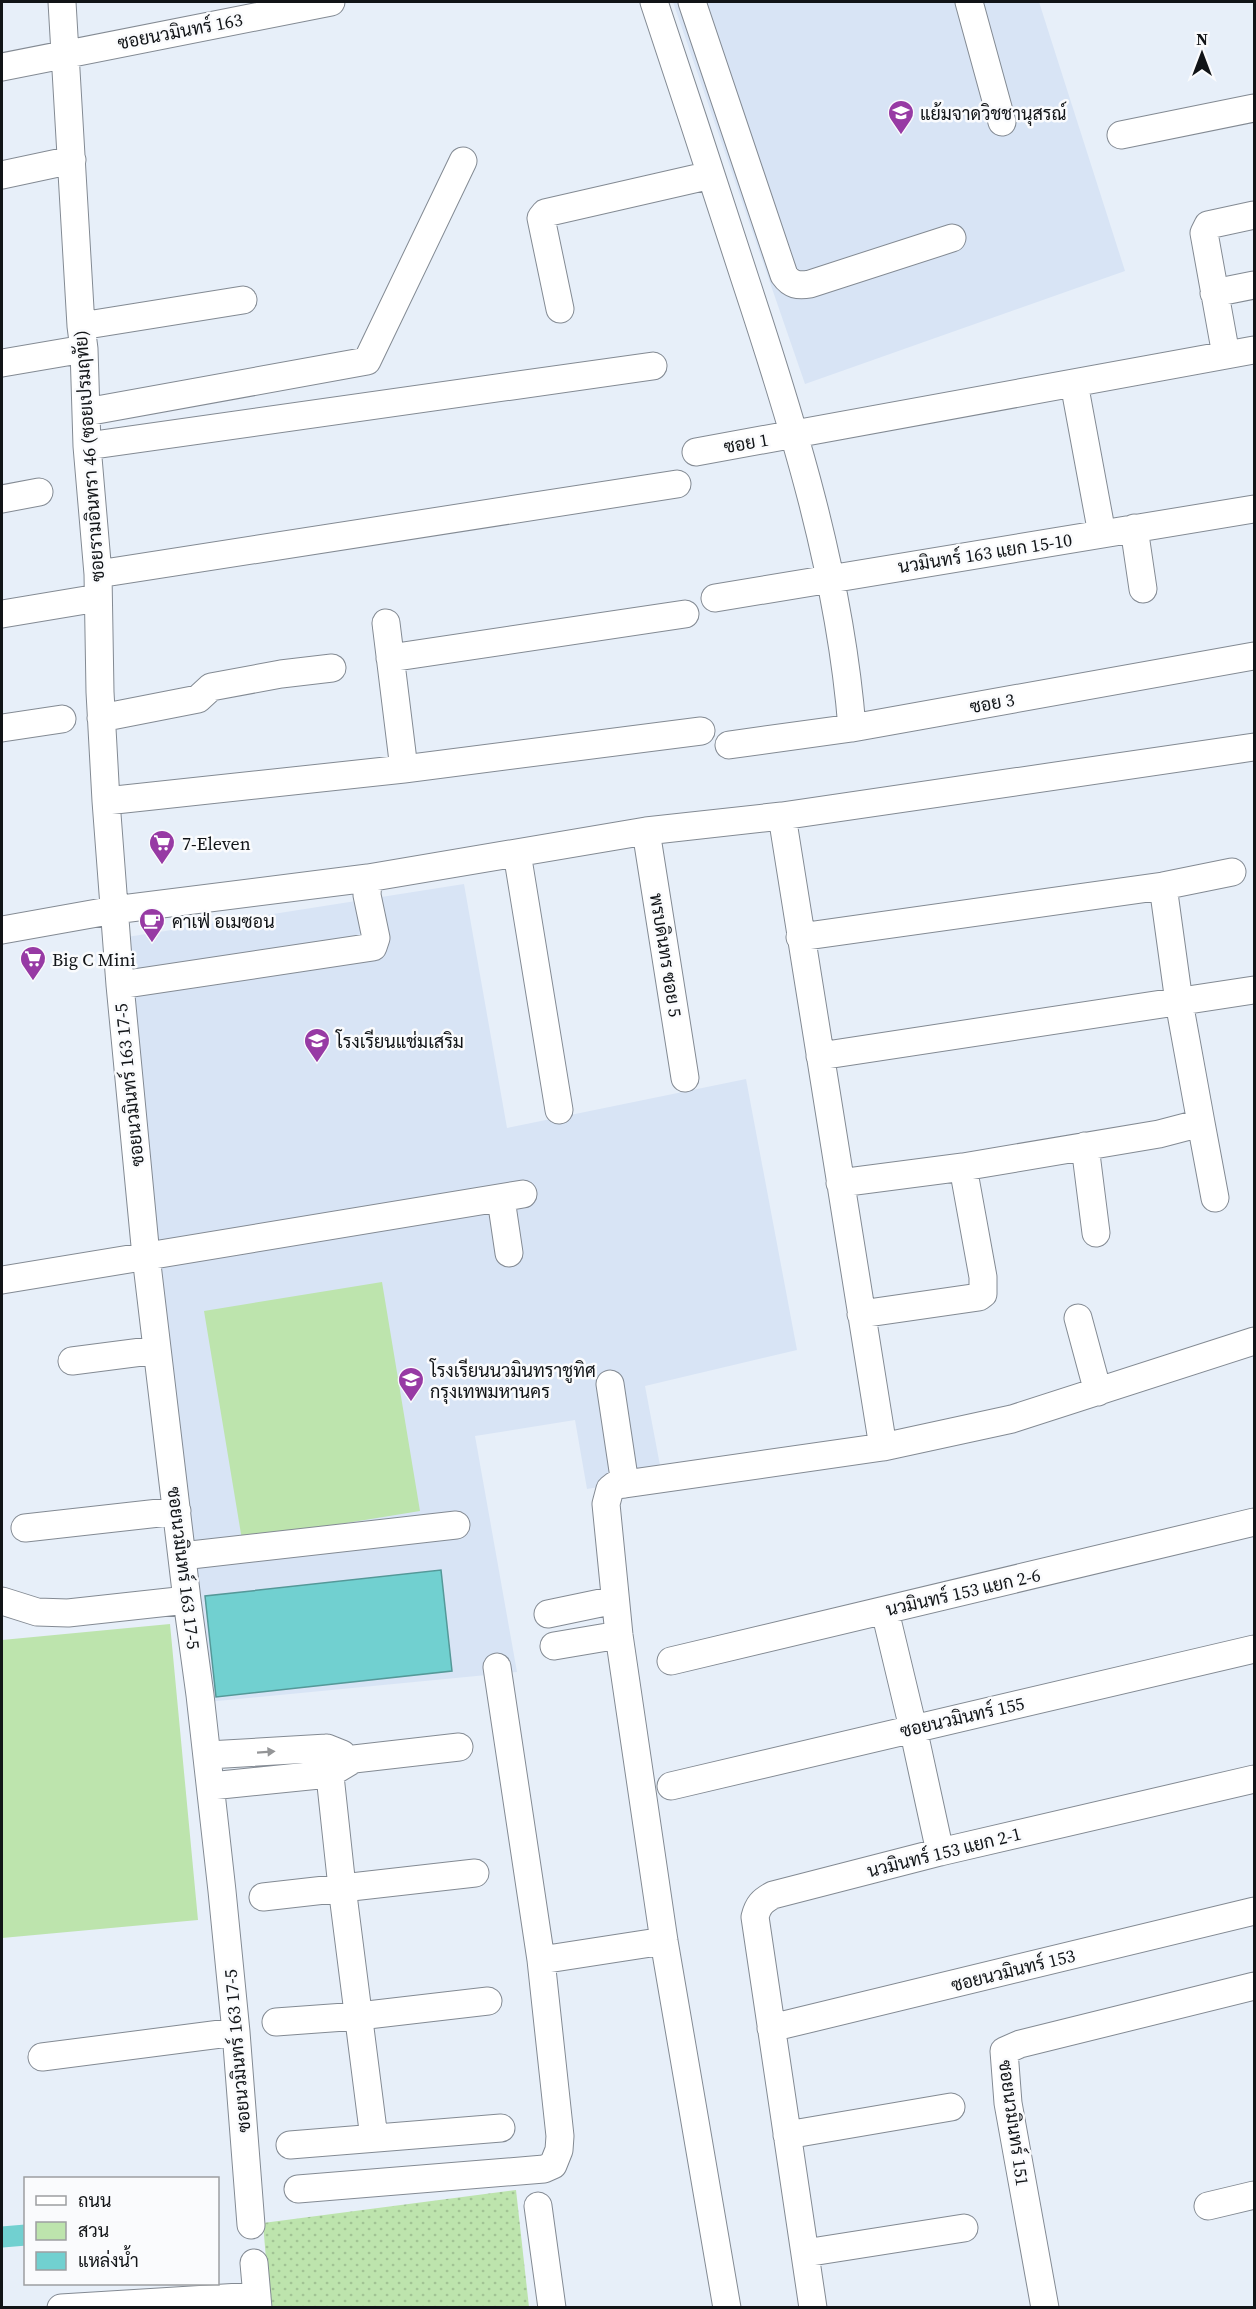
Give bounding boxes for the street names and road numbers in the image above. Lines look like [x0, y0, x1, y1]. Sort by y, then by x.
street label: ซอยนวมินทร์ 163 [115, 7, 245, 55]
street label: ซอยรามอินทรา 46 (ซอยเปรมฤทัย) [68, 329, 110, 583]
street label: ซอย 1 [722, 427, 770, 459]
street label: นวมินทร์ 163 แยก 15-10 [896, 527, 1074, 579]
street label: ซอย 3 [968, 687, 1016, 719]
street label: พรบดินทร ซอย 5 [644, 891, 688, 1019]
street label: ซอยนวมินทร์ 163 17-5 [108, 1002, 150, 1168]
street label: ซอยนวมินทร์ 163 17-5 [162, 1485, 206, 1651]
street label: นวมินทร์ 153 แยก 2-6 [883, 1562, 1043, 1622]
street label: ซอยนวมินทร์ 155 [897, 1691, 1027, 1743]
street label: นวมินทร์ 153 แยก 2-1 [864, 1821, 1024, 1883]
street label: ซอยนวมินทร์ 153 [948, 1943, 1078, 1997]
street label: ซอยนวมินทร์ 163 17-5 [217, 1968, 257, 2134]
street label: ซอยนวมินทร์ 151 [993, 2058, 1035, 2188]

